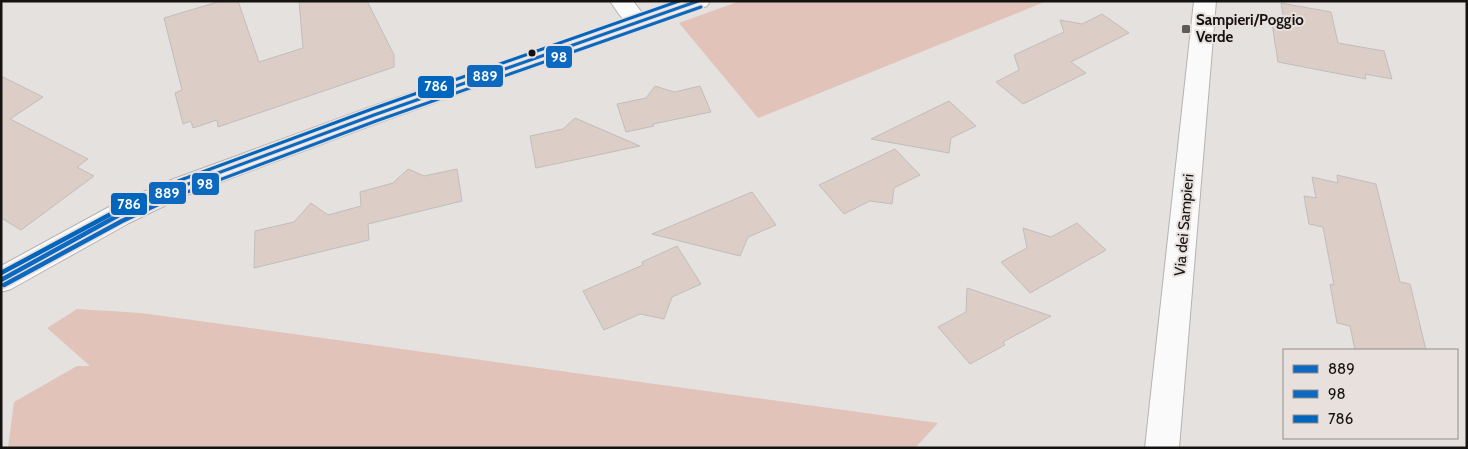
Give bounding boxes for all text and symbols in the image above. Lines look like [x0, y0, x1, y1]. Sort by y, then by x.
place label: Sampieri/Poggio Verde [1196, 11, 1304, 46]
marker: Sampieri/Poggio Verde [1180, 23, 1192, 35]
line badge: 98 [545, 45, 573, 69]
unlabelled marker [527, 48, 537, 58]
text: 98 [551, 48, 567, 66]
line badge: 889 [466, 64, 504, 88]
text: 889 [473, 67, 498, 85]
line badge: 786 [417, 75, 455, 99]
text: 786 [424, 77, 448, 95]
line badge: 98 [191, 172, 220, 196]
street label: Via dei Sampieri [1171, 173, 1197, 277]
text: 98 [197, 175, 213, 193]
line badge: 889 [148, 181, 187, 205]
text: 889 [155, 184, 180, 202]
line badge: 786 [110, 192, 148, 216]
text: 786 [117, 195, 141, 213]
legend [1283, 349, 1458, 439]
text: 889 [1328, 360, 1355, 378]
text: 98 [1328, 385, 1346, 403]
text: 786 [1328, 410, 1353, 428]

